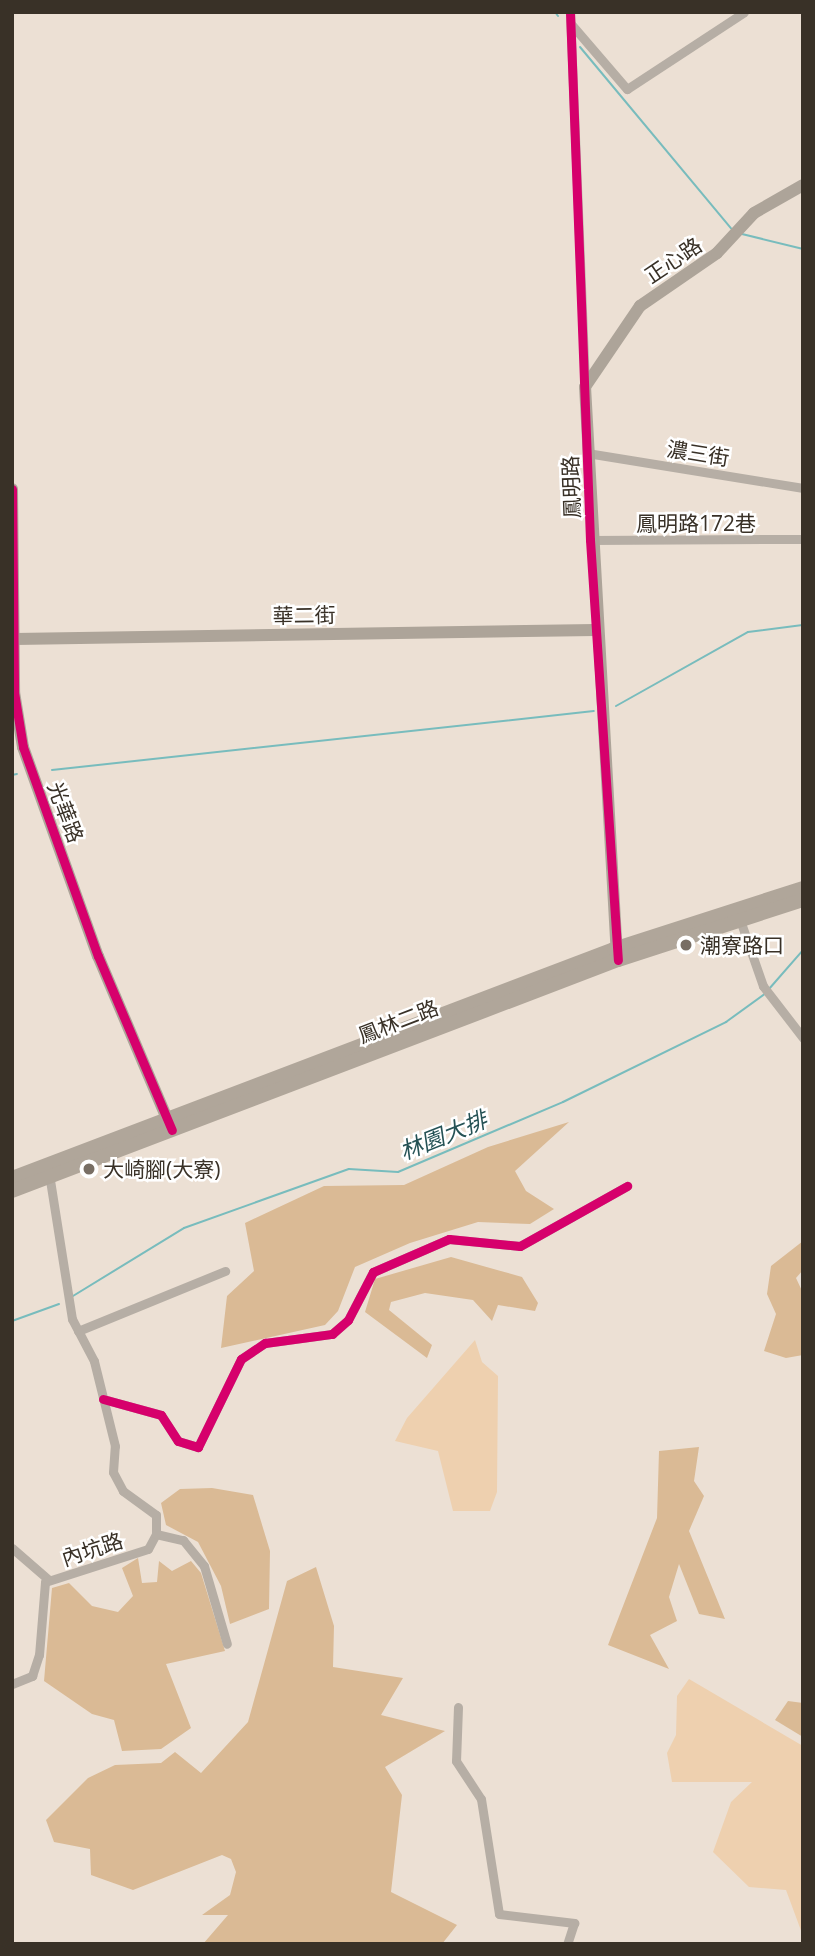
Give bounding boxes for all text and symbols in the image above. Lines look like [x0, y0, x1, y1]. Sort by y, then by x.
street label: 正心路 [640, 232, 706, 288]
street label: 濃三街 [665, 436, 731, 470]
street label: 鳳明路 [557, 455, 585, 519]
street label: 鳳明路172巷 [636, 510, 756, 536]
street label: 華二街 [272, 602, 336, 628]
street label: 光華路 [43, 778, 89, 846]
place label: 潮寮路口 [700, 932, 784, 958]
marker: 潮寮路口 [678, 937, 694, 953]
street label: 鳳林二路 [354, 994, 442, 1048]
water label: 林園大排 [395, 1105, 491, 1165]
place label: 大崎腳(大寮) [103, 1156, 220, 1182]
marker: 大崎腳(大寮) [81, 1161, 97, 1177]
street label: 內坑路 [58, 1527, 126, 1571]

